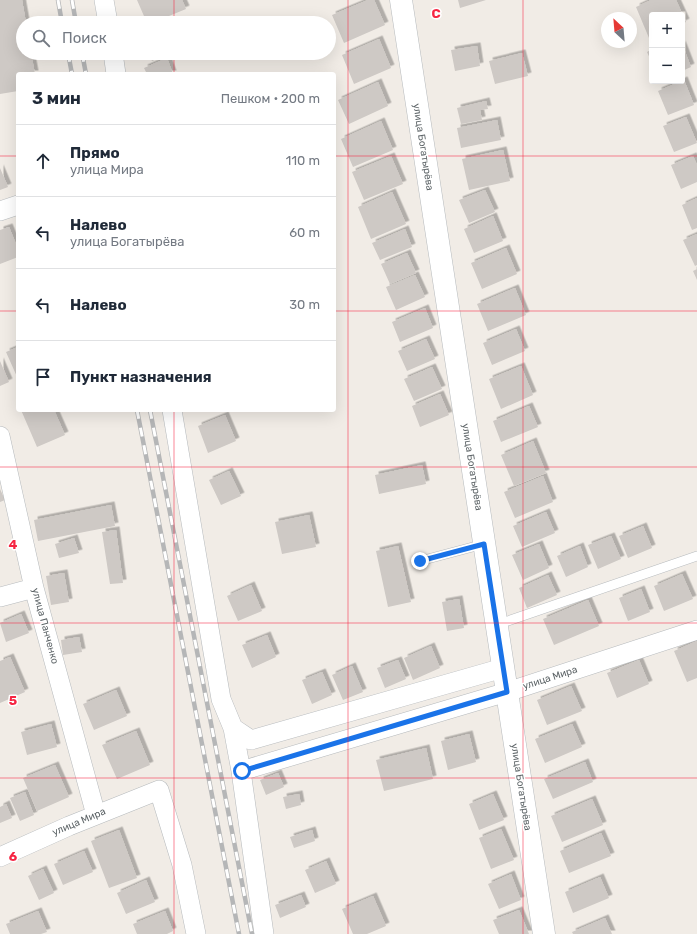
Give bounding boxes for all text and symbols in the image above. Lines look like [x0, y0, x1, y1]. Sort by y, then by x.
text: C [431, 6, 441, 21]
north arrow [601, 12, 637, 48]
map controls [649, 12, 685, 84]
button: + [649, 12, 685, 48]
search box [16, 16, 336, 60]
icon: search [30, 27, 52, 49]
text: Поиск [62, 29, 107, 47]
button: − [649, 48, 685, 84]
text: 3 мин [32, 88, 81, 108]
text: Пешком · 200 m [221, 91, 320, 106]
street label: улица Богатырёва [410, 103, 436, 191]
text: Прямо [70, 144, 120, 162]
icon: ahead [32, 150, 54, 172]
text: 110 m [286, 153, 320, 168]
text: улица Мира [70, 162, 144, 177]
text: Налево [70, 216, 127, 234]
icon: left [32, 222, 54, 244]
text: 60 m [289, 225, 320, 240]
text: улица Богатырёва [70, 234, 184, 249]
icon: left [32, 294, 54, 316]
text: Налево [70, 296, 127, 314]
text: 30 m [289, 297, 320, 312]
icon: arrive [32, 366, 54, 388]
text: Пункт назначения [70, 368, 212, 386]
street label: улица Богатырёва [459, 423, 485, 511]
text: 4 [9, 537, 18, 552]
route end [411, 552, 429, 570]
street label: улица Панченко [29, 587, 61, 665]
street label: улица Мира [521, 664, 579, 692]
text: 5 [9, 693, 17, 708]
street label: улица Богатырёва [508, 743, 534, 831]
route start [233, 762, 251, 780]
street label: улица Мира [51, 805, 107, 839]
text: 6 [9, 849, 18, 864]

